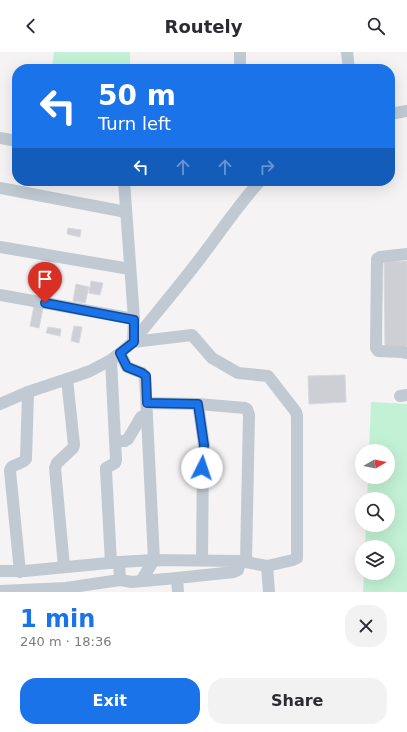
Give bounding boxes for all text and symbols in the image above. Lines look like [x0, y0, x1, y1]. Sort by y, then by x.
icon: back [20, 15, 42, 37]
icon: search [365, 15, 387, 37]
text: Routely [165, 16, 242, 37]
text: 50 m [98, 79, 176, 112]
icon: left [32, 80, 84, 132]
text: Turn left [98, 113, 171, 134]
icon: left [130, 156, 152, 178]
icon: ahead [172, 156, 194, 178]
icon: ahead [214, 156, 236, 178]
icon: right [256, 156, 278, 178]
pin [28, 262, 62, 303]
icon: arrive [34, 268, 56, 290]
north arrow [355, 444, 395, 484]
map controls [355, 444, 395, 580]
position arrow [181, 447, 223, 489]
button: search [355, 492, 395, 532]
button: layers [355, 540, 395, 580]
text: 1 min [20, 605, 95, 633]
button: close [345, 605, 387, 647]
text: 240 m · 18:36 [20, 634, 111, 649]
button: Exit [20, 678, 200, 724]
button: Share [208, 678, 387, 724]

